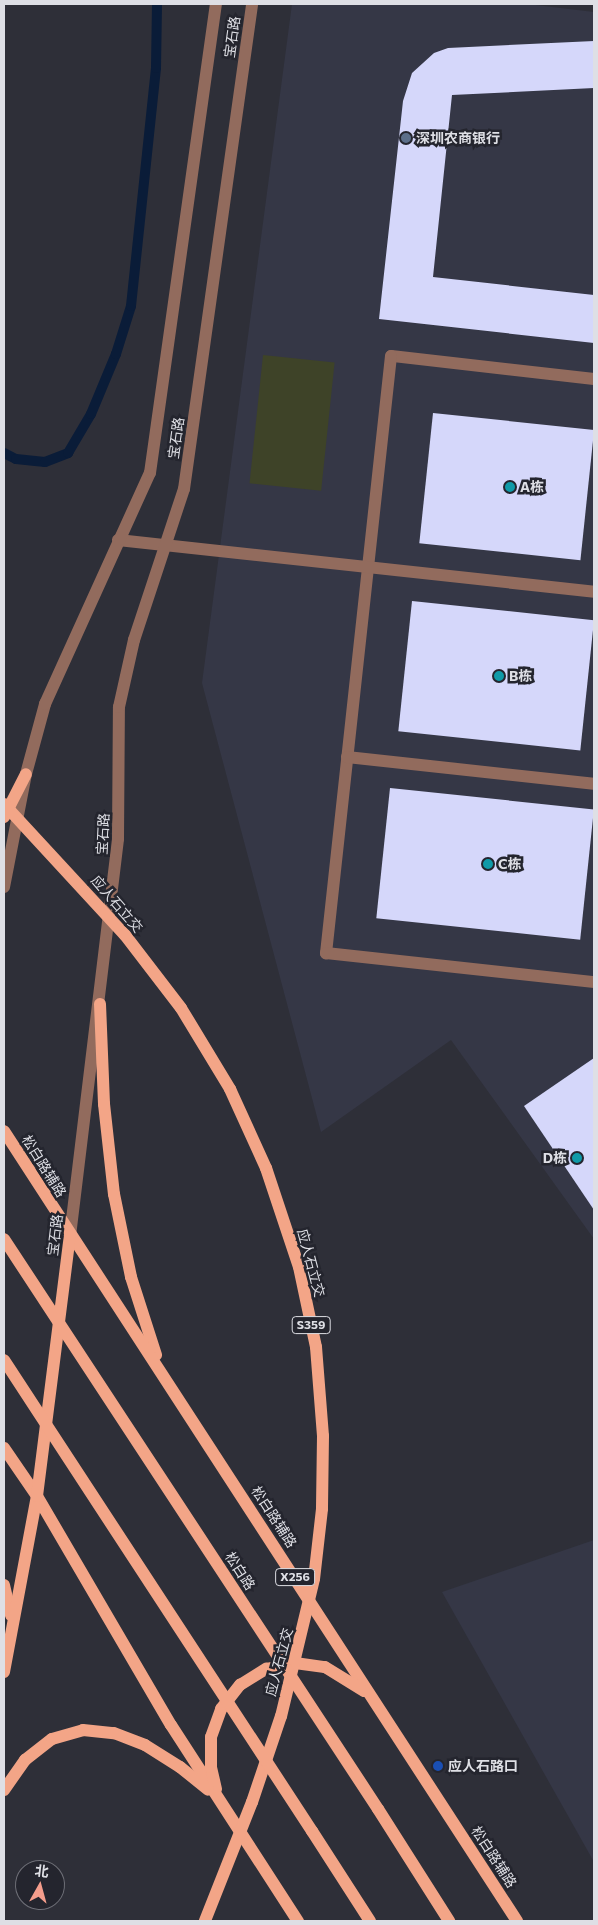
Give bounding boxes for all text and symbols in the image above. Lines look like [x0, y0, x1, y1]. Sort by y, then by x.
street label: 宝石路 [221, 15, 243, 59]
place label: 深圳农商银行 [416, 130, 500, 146]
marker: 深圳农商银行 [400, 132, 412, 144]
street label: 宝石路 [165, 416, 187, 460]
place label: A栋 [520, 479, 544, 495]
marker: A栋 [504, 481, 516, 493]
place label: B栋 [509, 668, 532, 684]
marker: B栋 [493, 670, 505, 682]
street label: 宝石路 [94, 813, 112, 855]
place label: C栋 [498, 856, 522, 872]
marker: C栋 [482, 858, 494, 870]
street label: 应人石立交 [88, 872, 146, 936]
street label: 松白路辅路 [18, 1132, 70, 1200]
place label: D栋 [543, 1150, 567, 1166]
marker: D栋 [571, 1152, 583, 1164]
street label: 宝石路 [44, 1213, 66, 1257]
street label: 应人石立交 [294, 1227, 328, 1299]
road number: S359 [291, 1316, 331, 1334]
street label: 松白路辅路 [248, 1483, 300, 1551]
street label: 松白路 [222, 1549, 258, 1593]
road number: X256 [275, 1568, 315, 1586]
street label: 应人石立交 [262, 1626, 296, 1698]
place label: 应人石路口 [448, 1758, 518, 1774]
marker: 应人石路口 [432, 1760, 444, 1772]
street label: 松白路辅路 [468, 1823, 520, 1891]
north arrow [15, 1860, 65, 1910]
text: 北 [34, 1861, 50, 1880]

